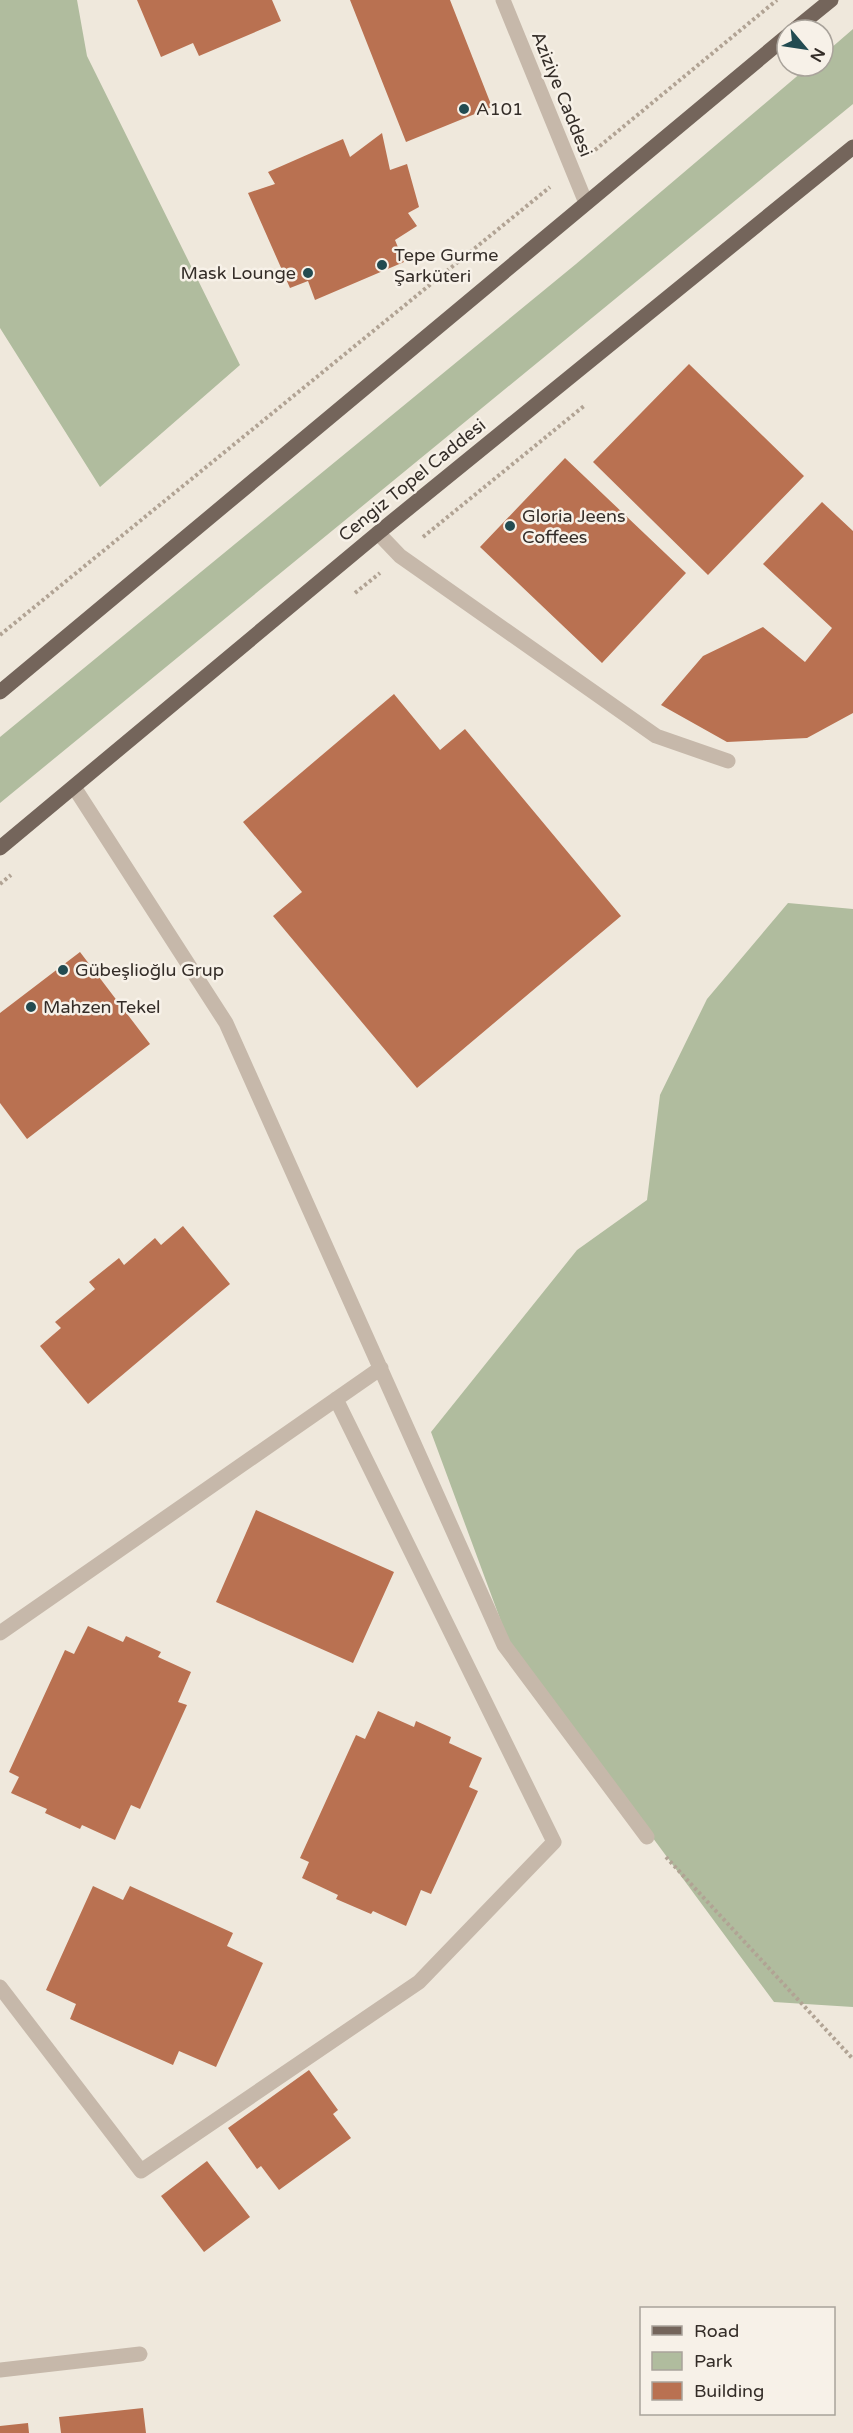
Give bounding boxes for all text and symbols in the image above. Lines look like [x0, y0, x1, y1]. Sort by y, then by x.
north arrow [775, 18, 835, 78]
street label: Aziziye Caddesi [527, 28, 597, 160]
text: N [805, 44, 829, 65]
place label: A101 [476, 98, 523, 120]
marker: A101 [457, 102, 471, 116]
place label: Tepe Gurme Şarküteri [394, 244, 498, 287]
marker: Tepe Gurme Şarküteri [375, 258, 389, 272]
place label: Mask Lounge [181, 262, 296, 284]
marker: Mask Lounge [301, 266, 315, 280]
street label: Cengiz Topel Caddesi [334, 414, 490, 546]
place label: Gloria Jeens Coffees [522, 505, 626, 548]
marker: Gloria Jeens Coffees [503, 519, 517, 533]
place label: Gübeşlioğlu Grup [75, 959, 224, 981]
marker: Gübeşlioğlu Grup [56, 963, 70, 977]
place label: Mahzen Tekel [43, 996, 161, 1018]
marker: Mahzen Tekel [24, 1000, 38, 1014]
legend [640, 2307, 835, 2415]
text: Road [694, 2320, 739, 2342]
text: Park [694, 2350, 733, 2372]
text: Building [694, 2380, 764, 2402]

